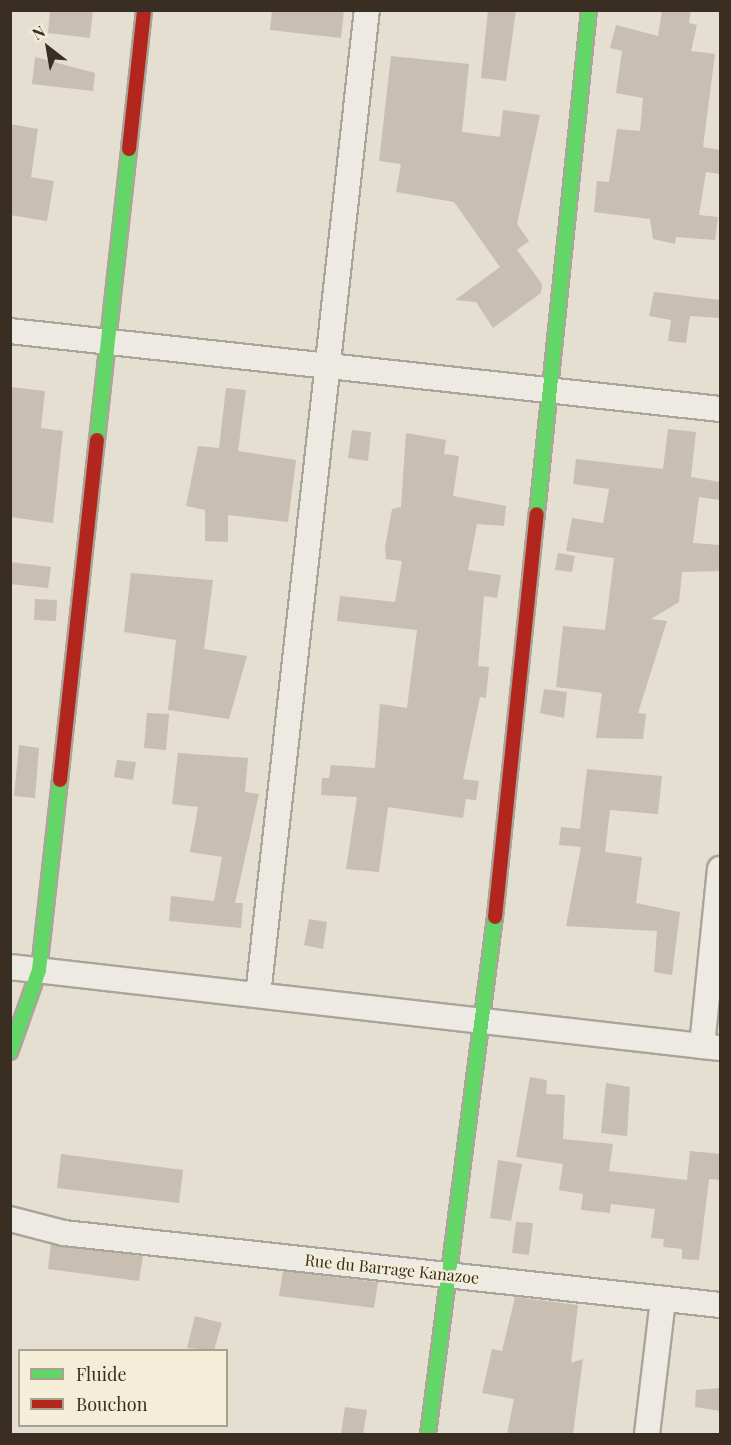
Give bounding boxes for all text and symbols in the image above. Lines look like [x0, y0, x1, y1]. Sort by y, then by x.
north arrow [18, 18, 78, 78]
text: N [28, 20, 49, 44]
street label: Rue du Barrage Kanazoe [304, 1250, 480, 1288]
legend [18, 1349, 228, 1427]
text: Fluide [76, 1362, 127, 1386]
text: Bouchon [76, 1392, 147, 1416]

